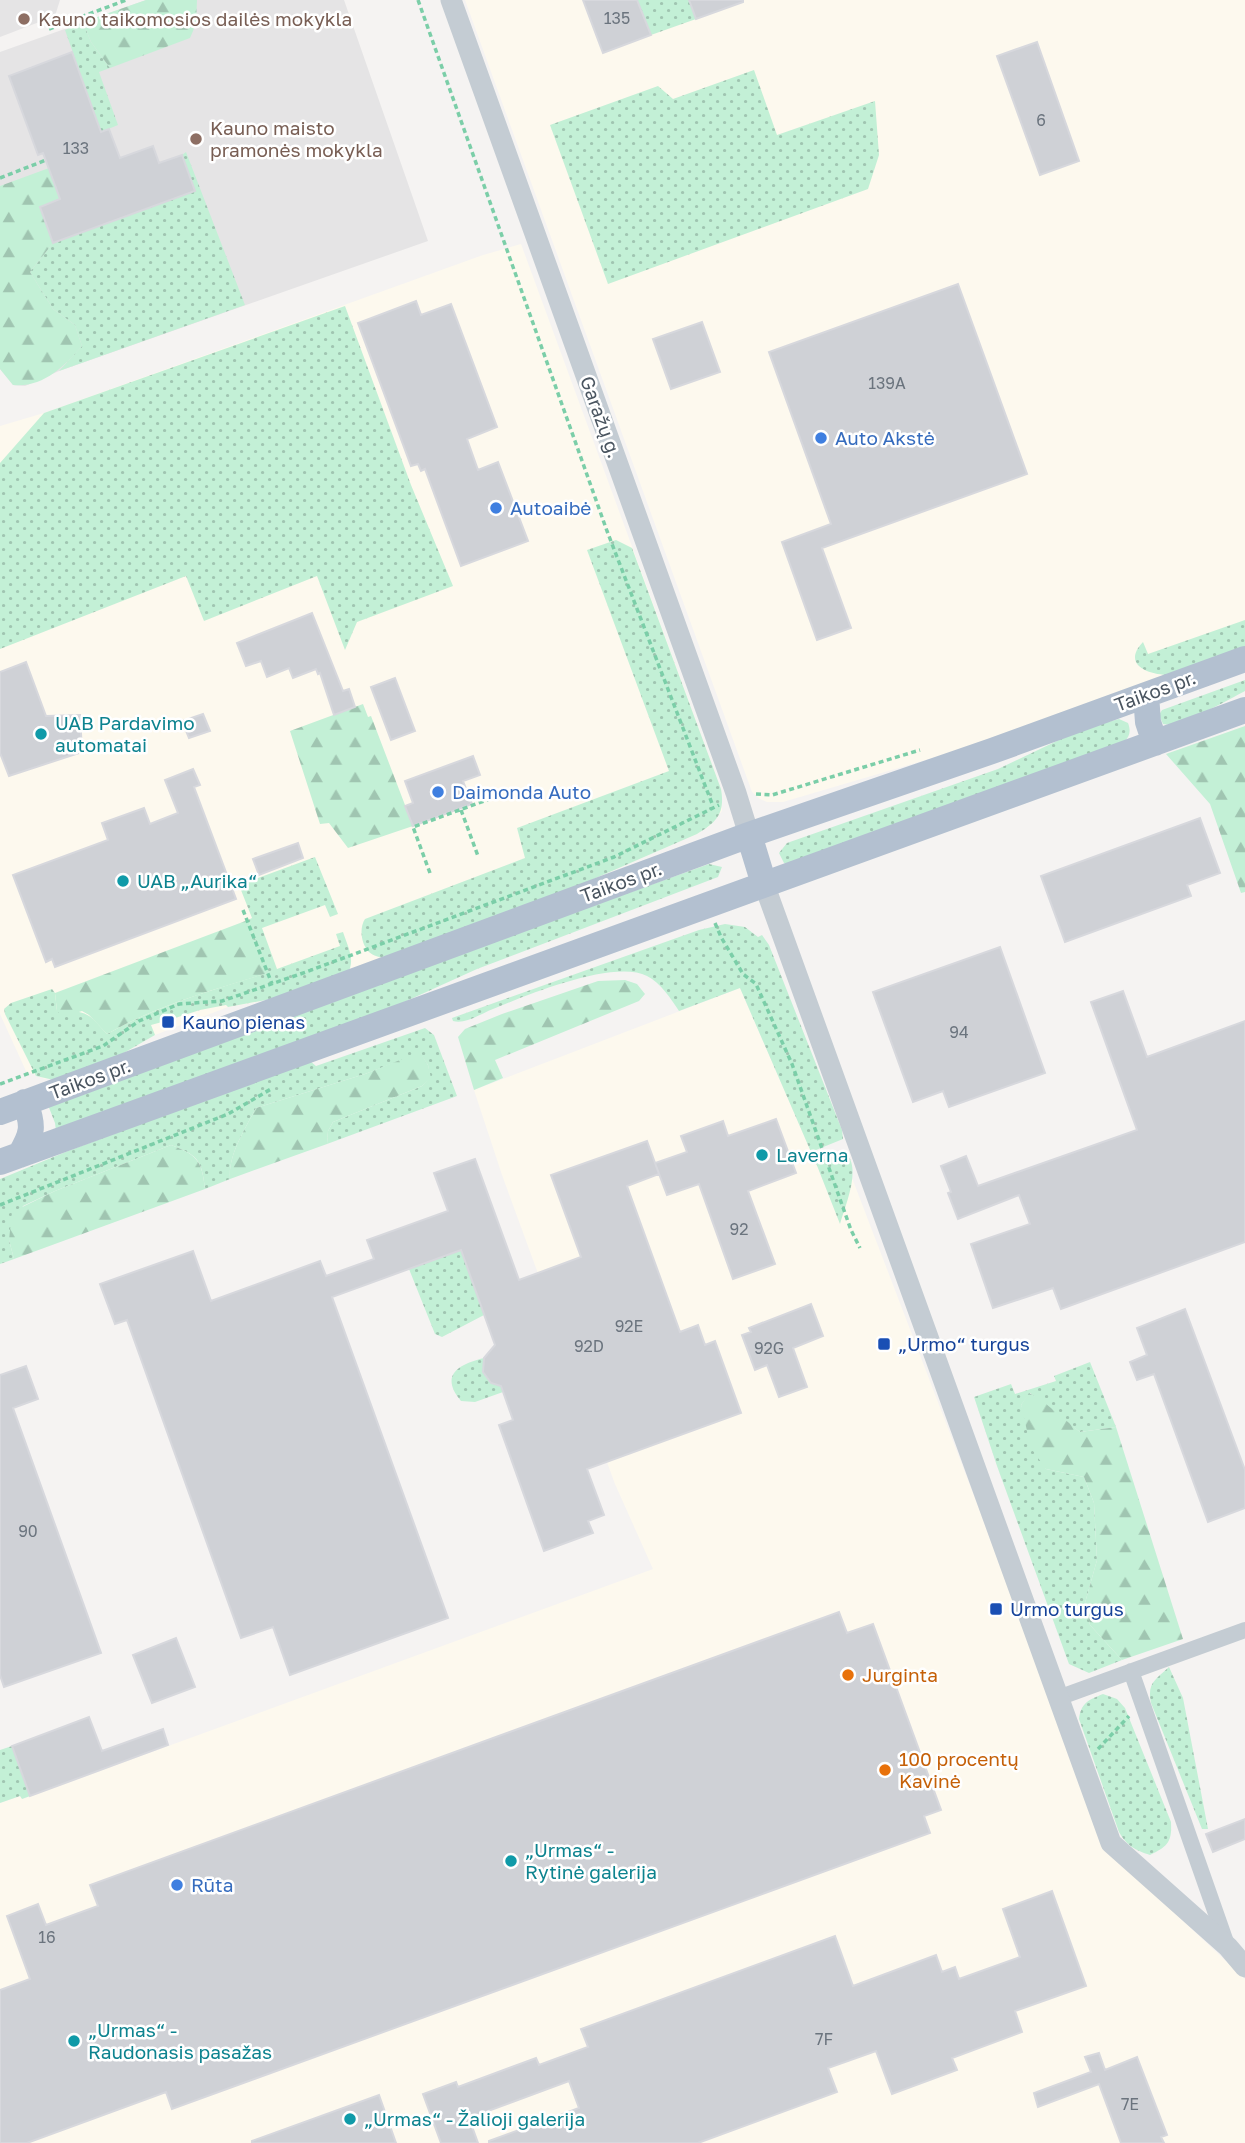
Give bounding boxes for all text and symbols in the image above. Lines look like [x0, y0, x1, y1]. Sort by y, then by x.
place label: Kauno taikomosios dailės mokykla [38, 7, 352, 30]
house number: 135 [604, 8, 630, 28]
marker: Kauno taikomosios dailės mokykla [16, 11, 32, 27]
house number: 6 [1036, 110, 1046, 130]
place label: Kauno maisto pramonės mokykla [210, 116, 383, 161]
marker: Kauno maisto pramonės mokykla [188, 131, 204, 147]
house number: 133 [63, 138, 89, 158]
street label: Garažų g. [576, 373, 627, 461]
house number: 139A [868, 373, 906, 393]
place label: Auto Akstė [835, 426, 935, 449]
marker: Auto Akstė [813, 430, 829, 446]
place label: Autoaibė [510, 496, 591, 519]
marker: Autoaibė [488, 500, 504, 516]
street label: Taikos pr. [1111, 665, 1199, 716]
place label: UAB Pardavimo automatai [55, 711, 195, 756]
marker: UAB Pardavimo automatai [33, 726, 49, 742]
place label: Daimonda Auto [452, 780, 591, 803]
marker: Daimonda Auto [430, 784, 446, 800]
street label: Taikos pr. [577, 856, 665, 907]
place label: UAB „Aurika“ [137, 869, 257, 892]
marker: UAB „Aurika“ [115, 873, 131, 889]
place label: Kauno pienas [182, 1010, 305, 1033]
marker: Kauno pienas [160, 1014, 176, 1030]
house number: 94 [949, 1022, 969, 1042]
street label: Taikos pr. [46, 1053, 134, 1104]
place label: Laverna [776, 1143, 849, 1166]
marker: Laverna [754, 1147, 770, 1163]
house number: 92 [730, 1219, 748, 1239]
house number: 92E [615, 1316, 643, 1336]
place label: „Urmo“ turgus [898, 1332, 1030, 1355]
house number: 92D [574, 1336, 604, 1356]
marker: „Urmo“ turgus [876, 1336, 892, 1352]
house number: 92G [754, 1338, 784, 1358]
house number: 90 [18, 1521, 38, 1541]
place label: Urmo turgus [1010, 1597, 1124, 1620]
marker: Urmo turgus [988, 1601, 1004, 1617]
place label: Jurginta [862, 1663, 938, 1686]
marker: Jurginta [840, 1667, 856, 1683]
place label: 100 procentų Kavinė [899, 1747, 1019, 1792]
marker: 100 procentų Kavinė [877, 1762, 893, 1778]
place label: „Urmas“ - Rytinė galerija [525, 1838, 657, 1883]
marker: „Urmas“ - Rytinė galerija [503, 1853, 519, 1869]
place label: Rūta [191, 1873, 233, 1896]
marker: Rūta [169, 1877, 185, 1893]
house number: 16 [38, 1927, 56, 1947]
place label: „Urmas“ - Raudonasis pasažas [88, 2018, 272, 2063]
house number: 7F [815, 2029, 833, 2049]
marker: „Urmas“ - Raudonasis pasažas [66, 2033, 82, 2049]
house number: 7E [1121, 2094, 1139, 2114]
place label: „Urmas“ - Žalioji galerija [364, 2107, 585, 2130]
marker: „Urmas“ - Žalioji galerija [342, 2111, 358, 2127]

